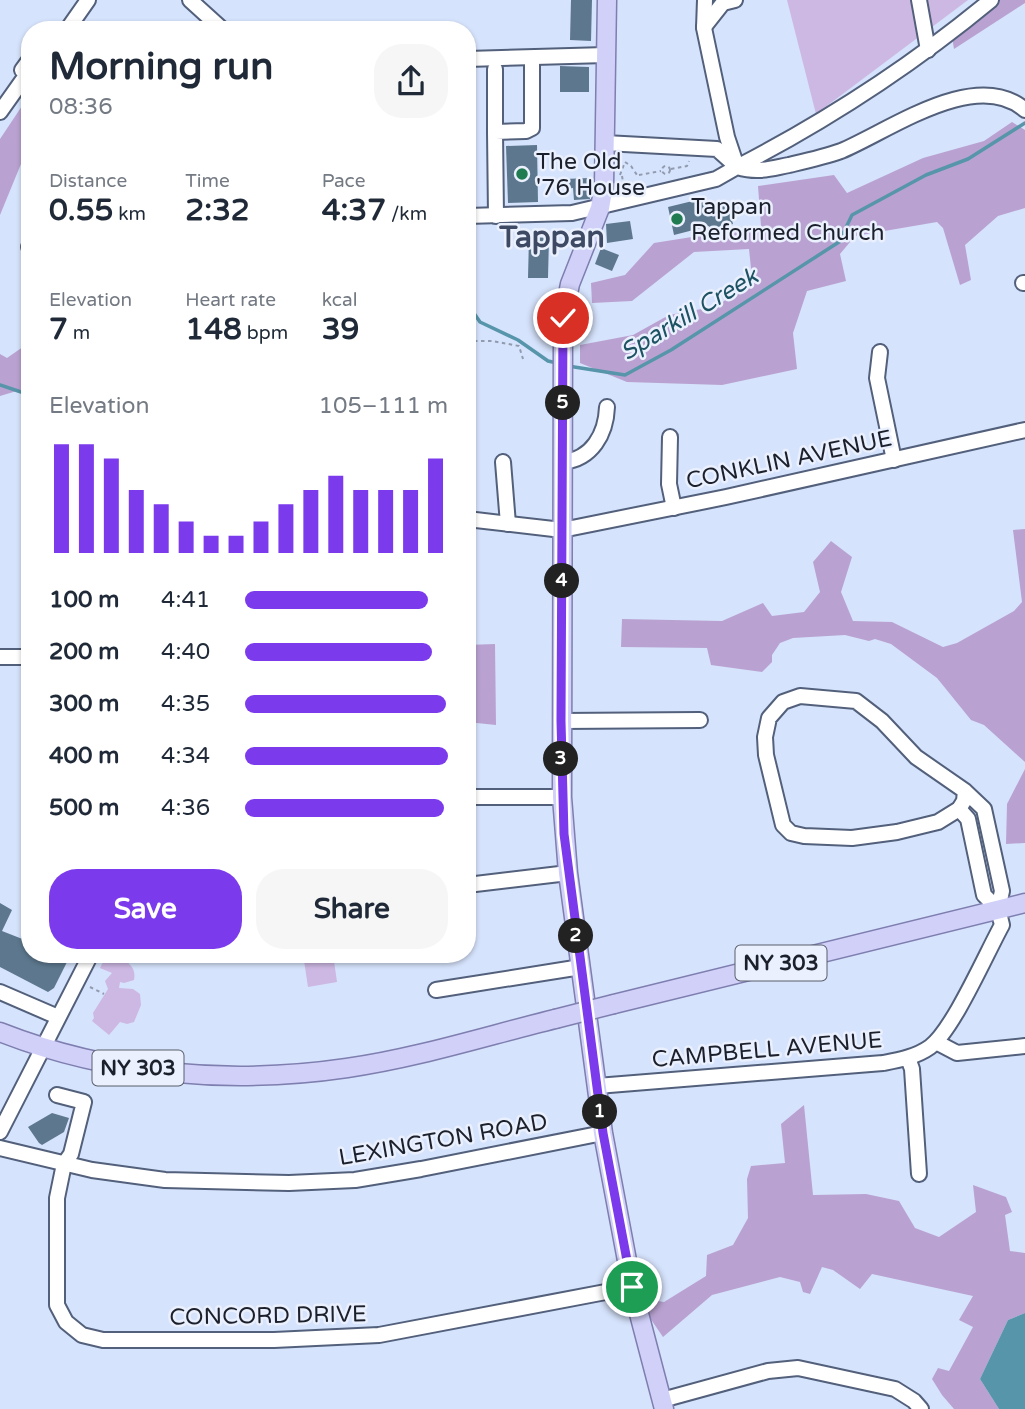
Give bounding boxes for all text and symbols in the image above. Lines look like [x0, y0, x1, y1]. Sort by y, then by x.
text: Morning run [49, 44, 273, 90]
button: share [374, 44, 448, 118]
text: 08:36 [49, 93, 113, 121]
place label: The Old '76 House [536, 148, 645, 202]
marker: The Old '76 House [514, 166, 530, 182]
text: Distance [49, 170, 127, 192]
text: Time [185, 170, 230, 192]
text: Pace [322, 170, 365, 192]
text: 0.55 [49, 192, 113, 229]
text: 2:32 [185, 192, 250, 229]
text: 4:37 [322, 192, 386, 229]
place label: Tappan Reformed Church [691, 193, 885, 247]
text: km [113, 203, 146, 225]
text: /km [386, 203, 427, 225]
marker: Tappan Reformed Church [669, 211, 685, 227]
district label: Tappan [498, 219, 605, 256]
water label: Sparkill Creek [615, 261, 765, 367]
pin [533, 288, 593, 348]
text: Elevation [49, 289, 132, 311]
text: Heart rate [185, 289, 276, 311]
text: kcal [322, 289, 357, 311]
icon: check [544, 299, 582, 337]
text: 7 [49, 311, 68, 348]
text: 148 [185, 311, 242, 348]
text: 39 [322, 311, 359, 348]
text: m [68, 322, 90, 344]
text: bpm [242, 322, 288, 344]
pin: 5 [546, 386, 580, 420]
text: 5 [557, 391, 568, 413]
text: Elevation [49, 392, 150, 420]
text: 105–111 m [319, 392, 448, 420]
street label: CONKLIN AVENUE [684, 424, 895, 495]
pin: 4 [544, 564, 580, 598]
text: 4 [556, 569, 567, 591]
text: 100 m [49, 586, 119, 614]
text: 4:41 [161, 586, 210, 614]
text: 200 m [49, 638, 119, 666]
text: 4:40 [161, 638, 210, 666]
text: 300 m [49, 690, 119, 718]
text: 4:35 [161, 690, 210, 718]
text: 400 m [49, 742, 119, 770]
text: 4:34 [161, 742, 210, 770]
pin: 3 [544, 742, 578, 776]
text: 3 [555, 747, 566, 769]
text: 500 m [49, 794, 119, 822]
text: 4:36 [161, 794, 210, 822]
button: Save [49, 869, 242, 949]
button: Share [256, 869, 448, 949]
pin: 2 [558, 918, 594, 954]
text: 2 [570, 924, 581, 946]
road number: NY 303 [736, 946, 826, 981]
street label: CAMPBELL AVENUE [651, 1026, 884, 1074]
road number: NY 303 [92, 1050, 184, 1086]
pin: 1 [582, 1094, 618, 1130]
text: 1 [594, 1100, 605, 1122]
street label: LEXINGTON ROAD [337, 1108, 550, 1172]
pin [602, 1257, 662, 1317]
icon: arrive [613, 1268, 651, 1306]
street label: CONCORD DRIVE [169, 1300, 367, 1332]

